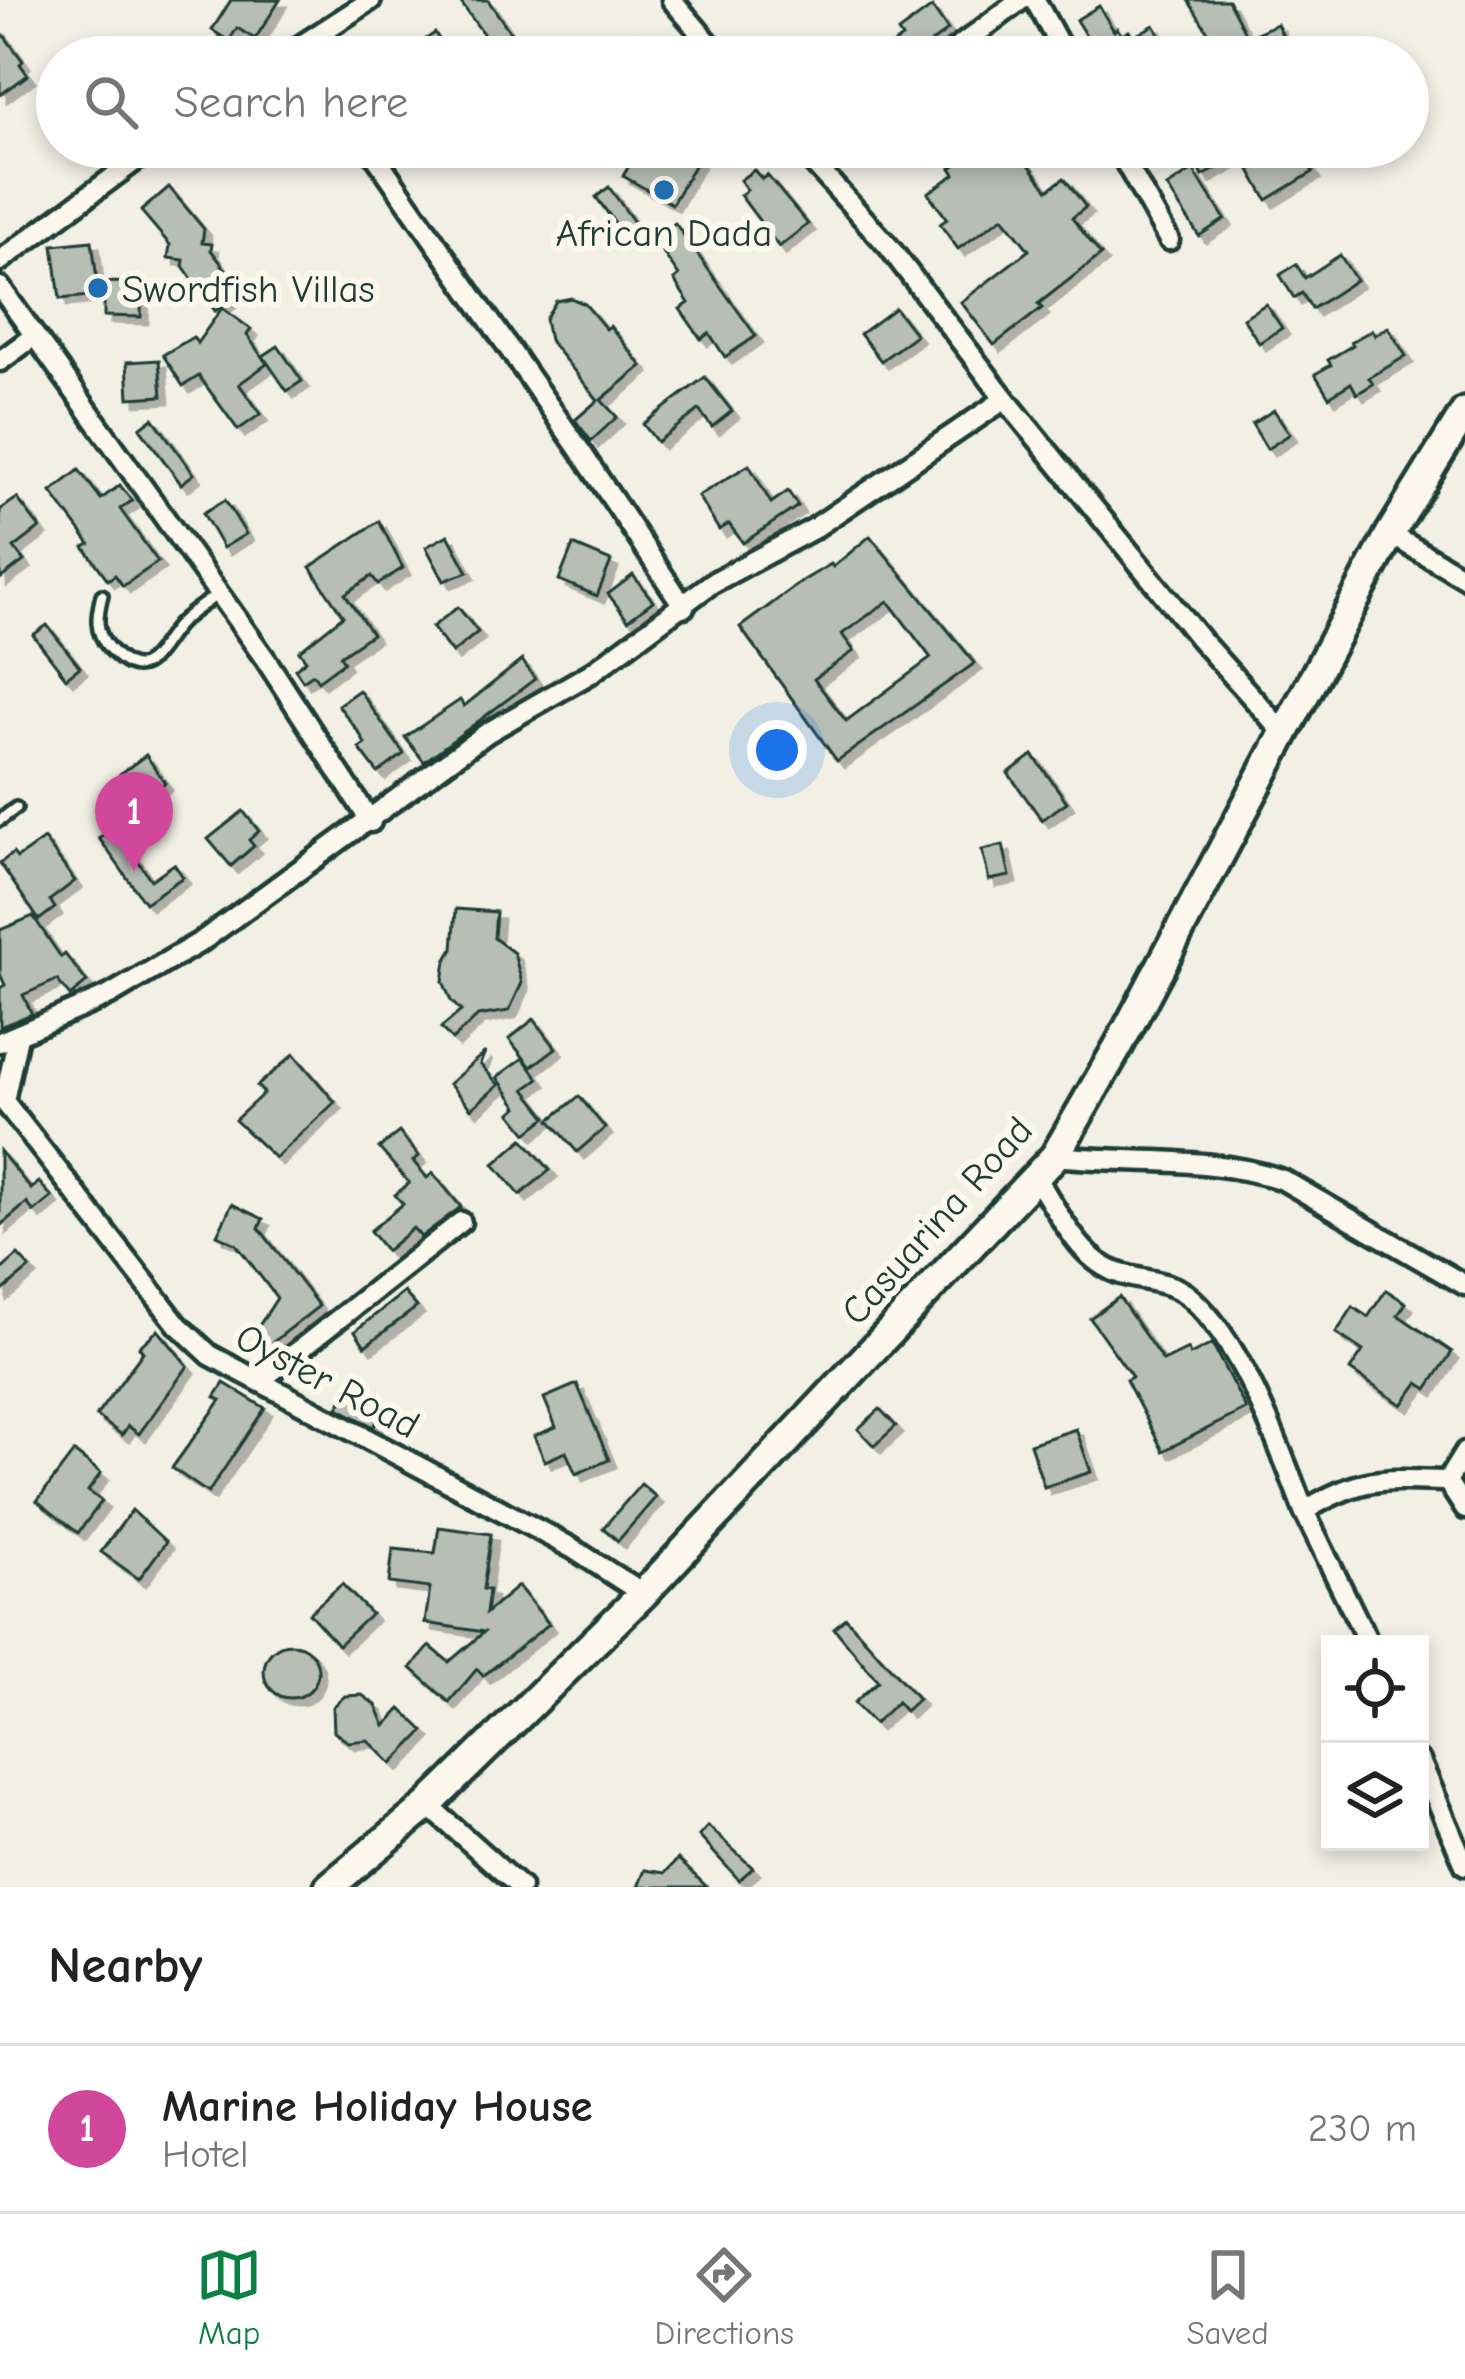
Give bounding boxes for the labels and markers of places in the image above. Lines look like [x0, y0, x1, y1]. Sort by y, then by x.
marker: African Dada [651, 177, 677, 203]
place label: African Dada [556, 211, 772, 256]
place label: Swordfish Villas [122, 267, 375, 312]
marker: Swordfish Villas [85, 275, 111, 301]
pin: 1 [95, 772, 173, 871]

